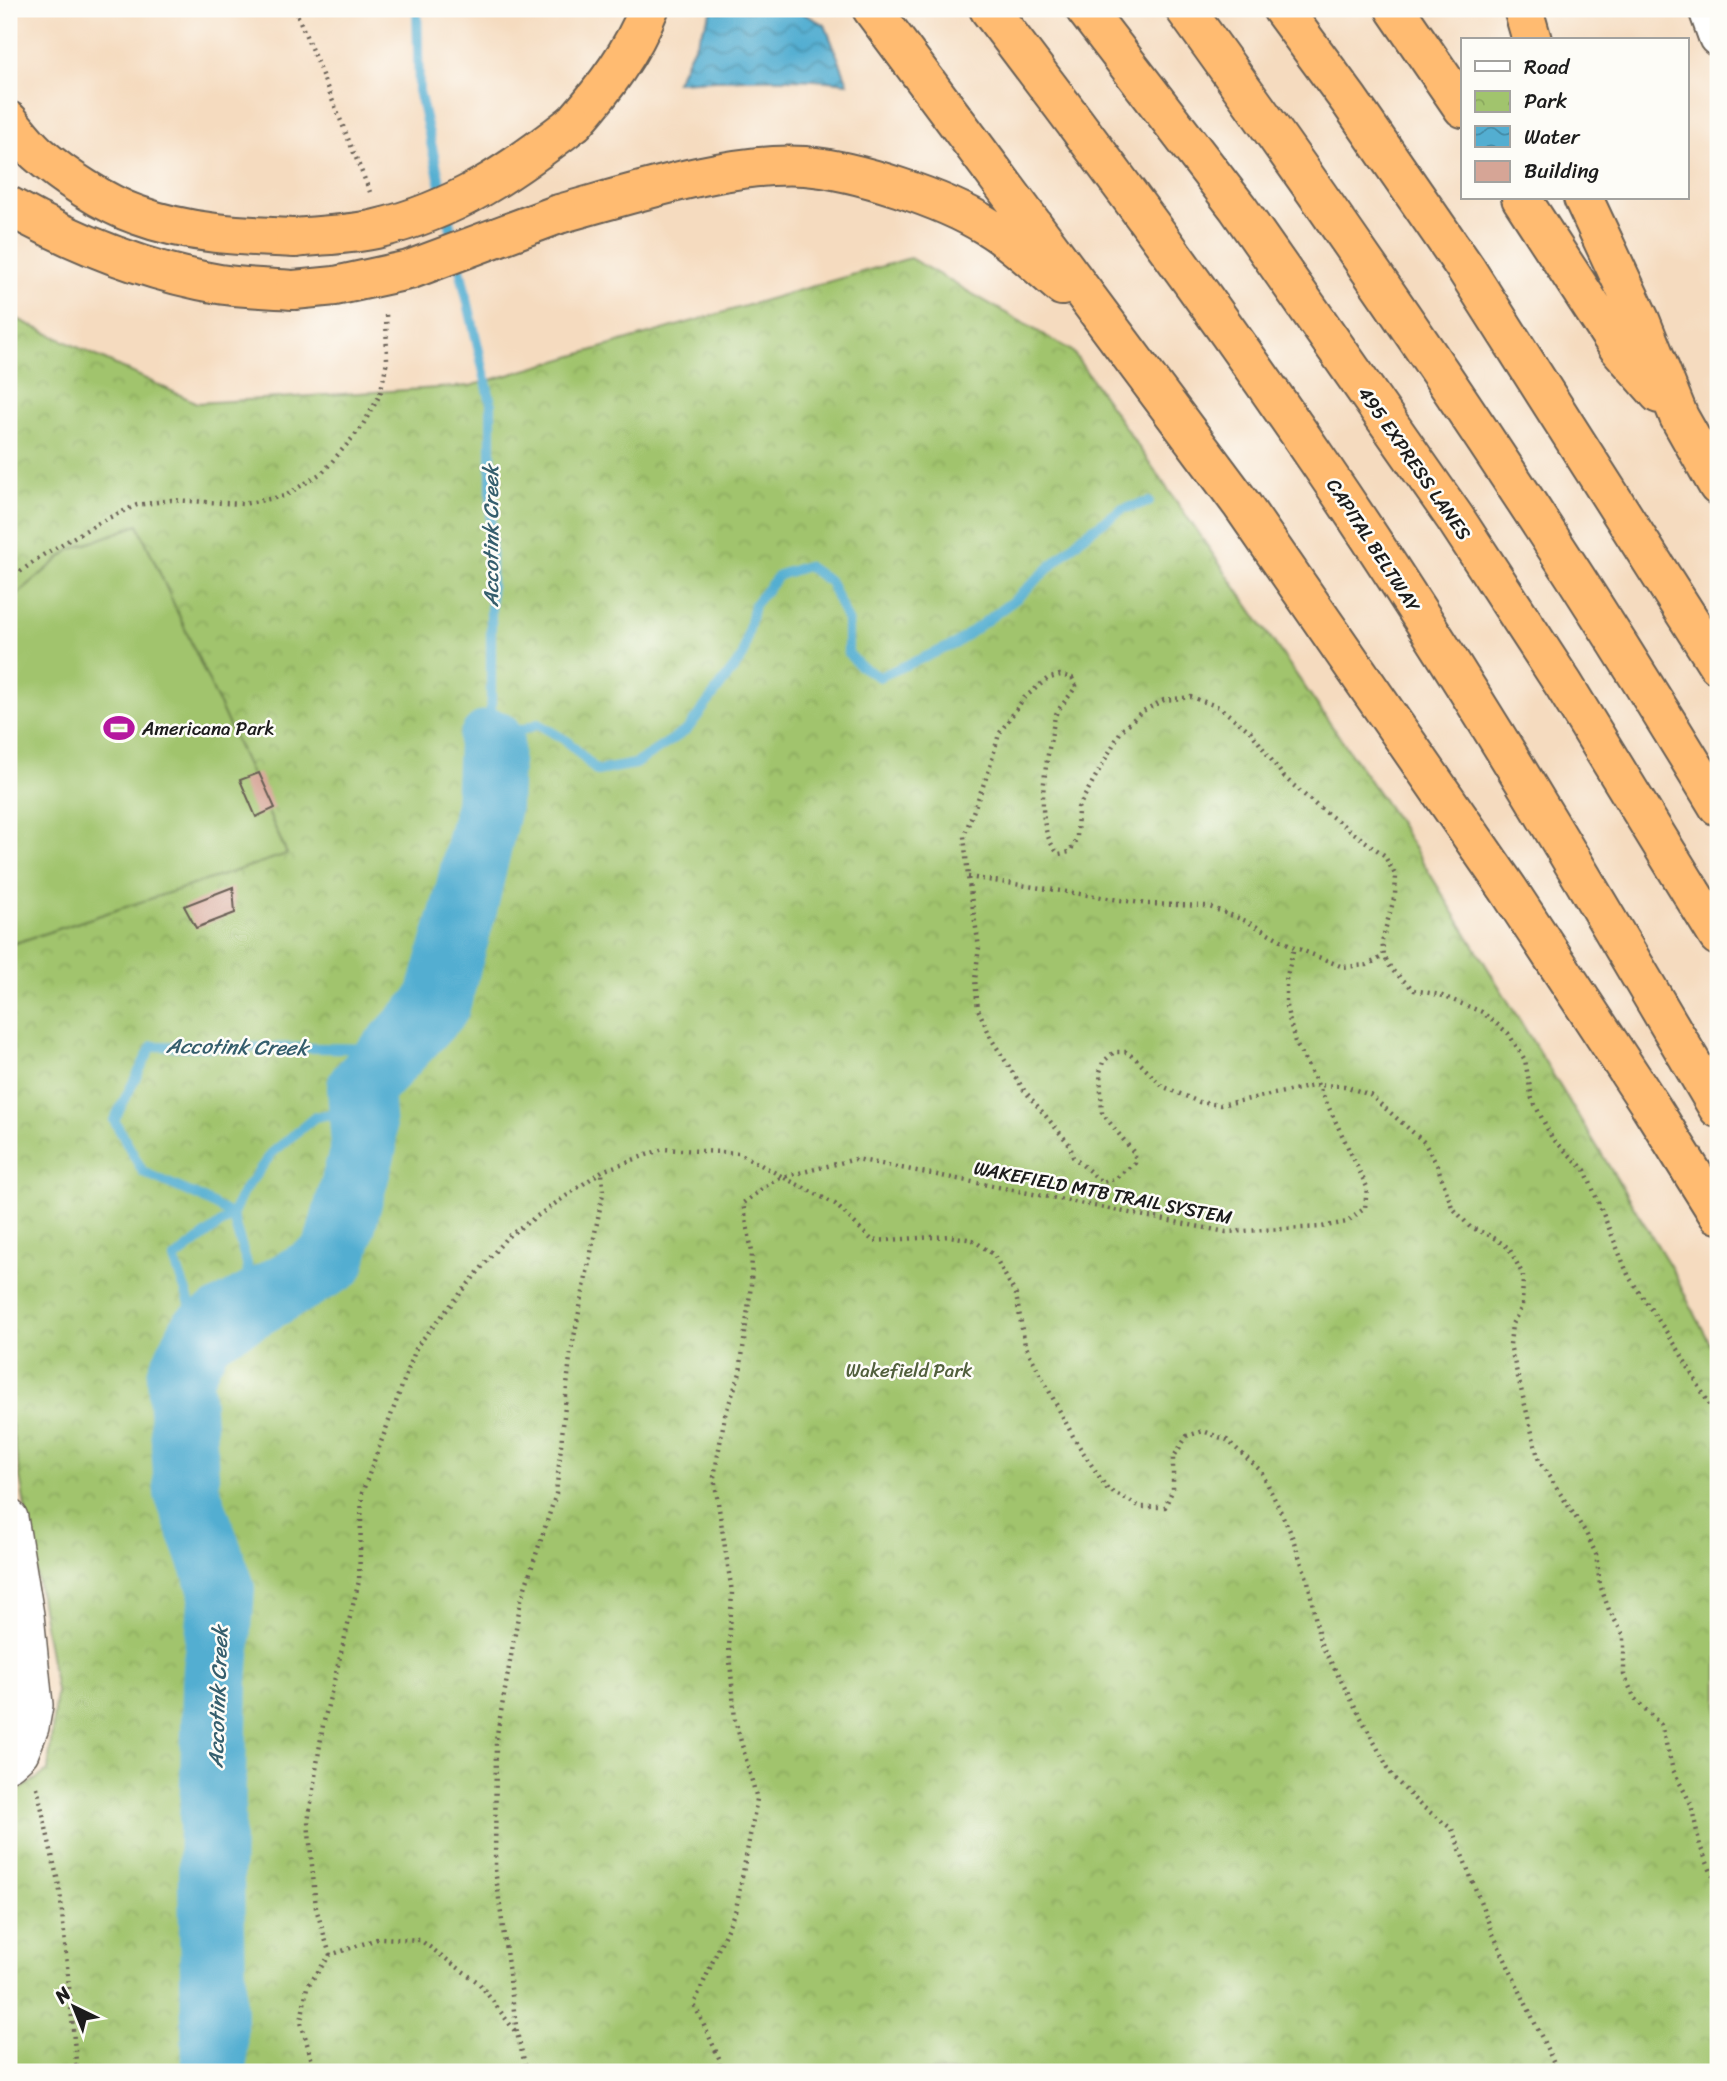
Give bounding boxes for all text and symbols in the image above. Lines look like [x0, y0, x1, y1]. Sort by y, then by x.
legend [1461, 38, 1688, 200]
text: Road [1524, 48, 1571, 86]
text: Park [1524, 82, 1567, 120]
text: Water [1524, 118, 1581, 156]
text: Building [1524, 152, 1600, 190]
street label: 495 EXPRESS LANES [1349, 379, 1480, 547]
water label: Accotink Creek [472, 462, 510, 608]
street label: CAPITAL BELTWAY [1318, 472, 1430, 619]
sports icon: Americana Park [102, 711, 136, 745]
place label: Americana Park [141, 712, 275, 745]
water label: Accotink Creek [165, 1027, 311, 1067]
street label: WAKEFIELD MTB TRAIL SYSTEM [971, 1151, 1235, 1234]
park label: Wakefield Park [846, 1354, 972, 1387]
water label: Accotink Creek [197, 1623, 240, 1769]
north arrow [38, 1972, 108, 2042]
text: N [46, 1978, 79, 2012]

